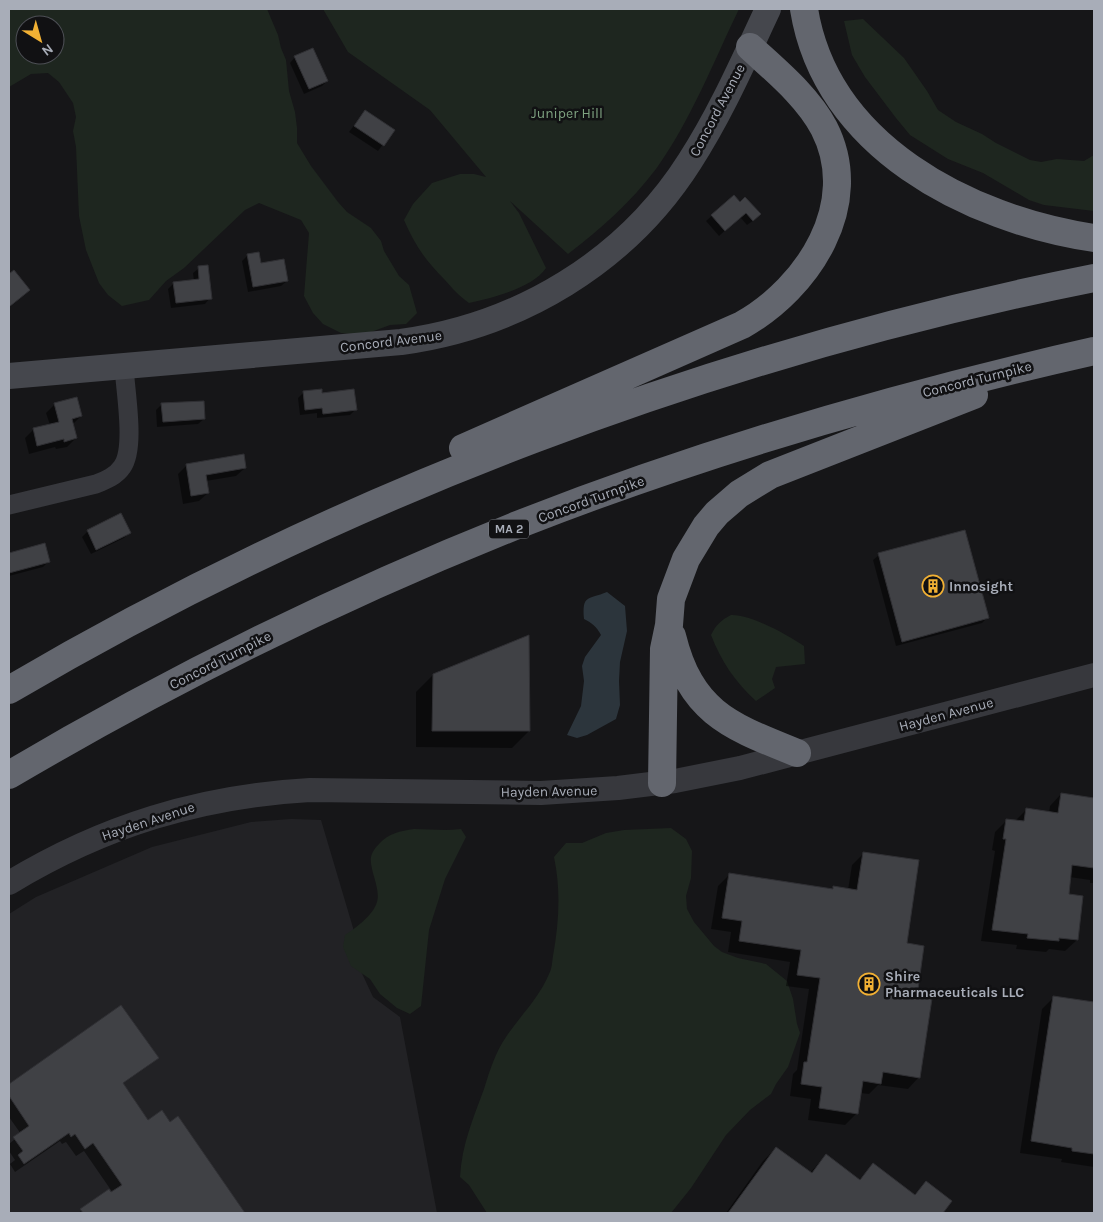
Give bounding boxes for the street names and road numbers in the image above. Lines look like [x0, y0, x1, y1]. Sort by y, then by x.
street label: Concord Avenue [686, 61, 749, 159]
street label: Concord Avenue [339, 327, 443, 356]
street label: Concord Turnpike [921, 358, 1033, 401]
street label: Concord Turnpike [536, 472, 647, 527]
road number: MA 2 [489, 520, 529, 538]
street label: Concord Turnpike [167, 628, 274, 693]
street label: Hayden Avenue [897, 694, 995, 735]
street label: Hayden Avenue [500, 782, 598, 801]
street label: Hayden Avenue [99, 798, 197, 845]

